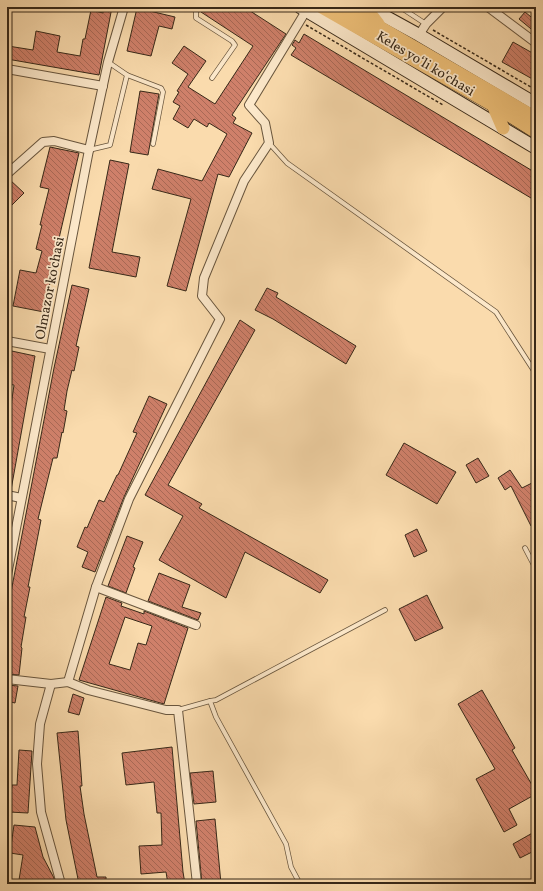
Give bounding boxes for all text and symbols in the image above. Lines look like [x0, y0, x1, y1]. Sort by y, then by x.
street label: Keles yoʻli koʻchasi [372, 27, 478, 101]
street label: Olmazor ko'chasi [31, 235, 70, 342]

